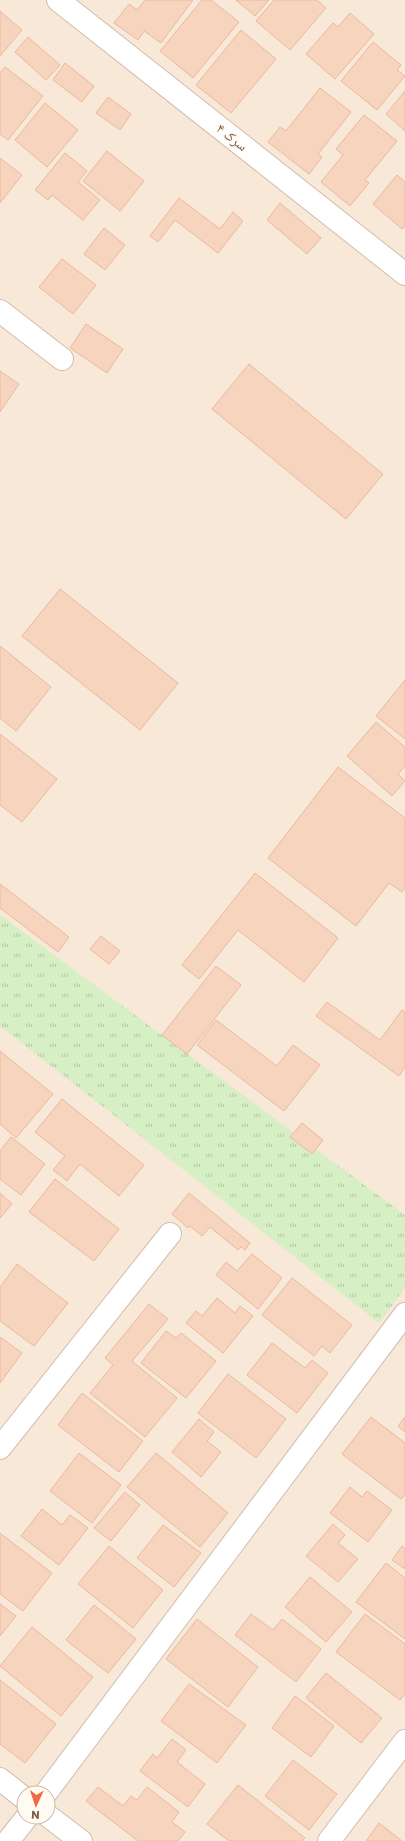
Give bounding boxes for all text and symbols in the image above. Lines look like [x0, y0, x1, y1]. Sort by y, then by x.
street label: سرک ۴ [212, 118, 252, 156]
north arrow [16, 1785, 56, 1825]
text: N [31, 1807, 40, 1823]

